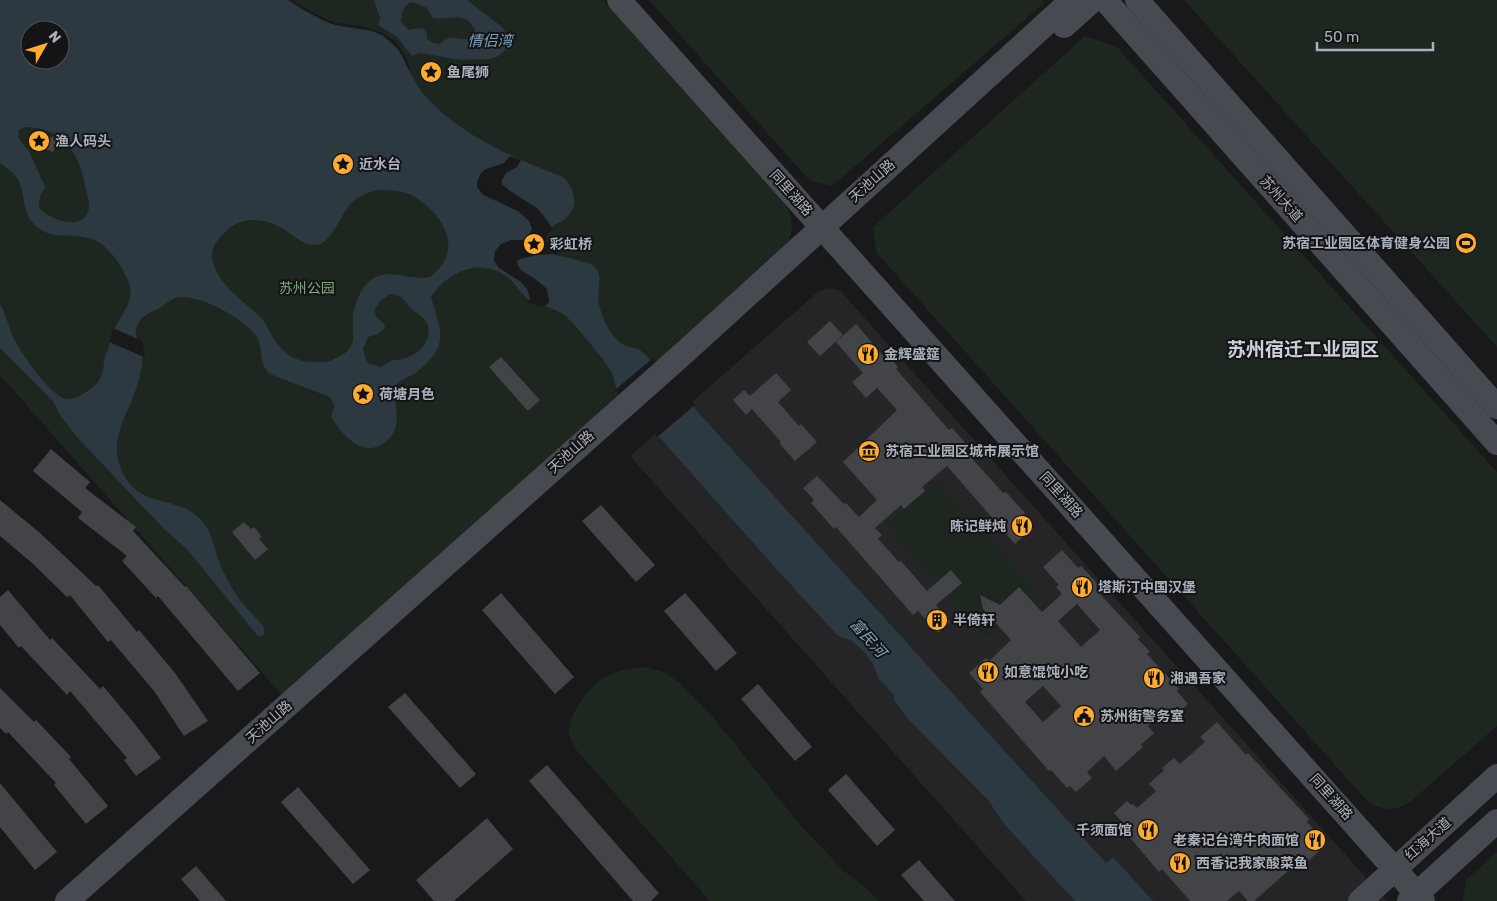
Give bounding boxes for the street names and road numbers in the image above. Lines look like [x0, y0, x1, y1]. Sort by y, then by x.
street label: 天池山路 [846, 156, 898, 206]
street label: 同里湖路 [766, 167, 816, 219]
street label: 苏州大道 [1256, 173, 1306, 225]
street label: 天池山路 [545, 427, 597, 477]
street label: 同里湖路 [1036, 469, 1086, 521]
street label: 天池山路 [243, 697, 295, 747]
street label: 同里湖路 [1306, 771, 1356, 823]
street label: 红海大道 [1402, 814, 1454, 864]

